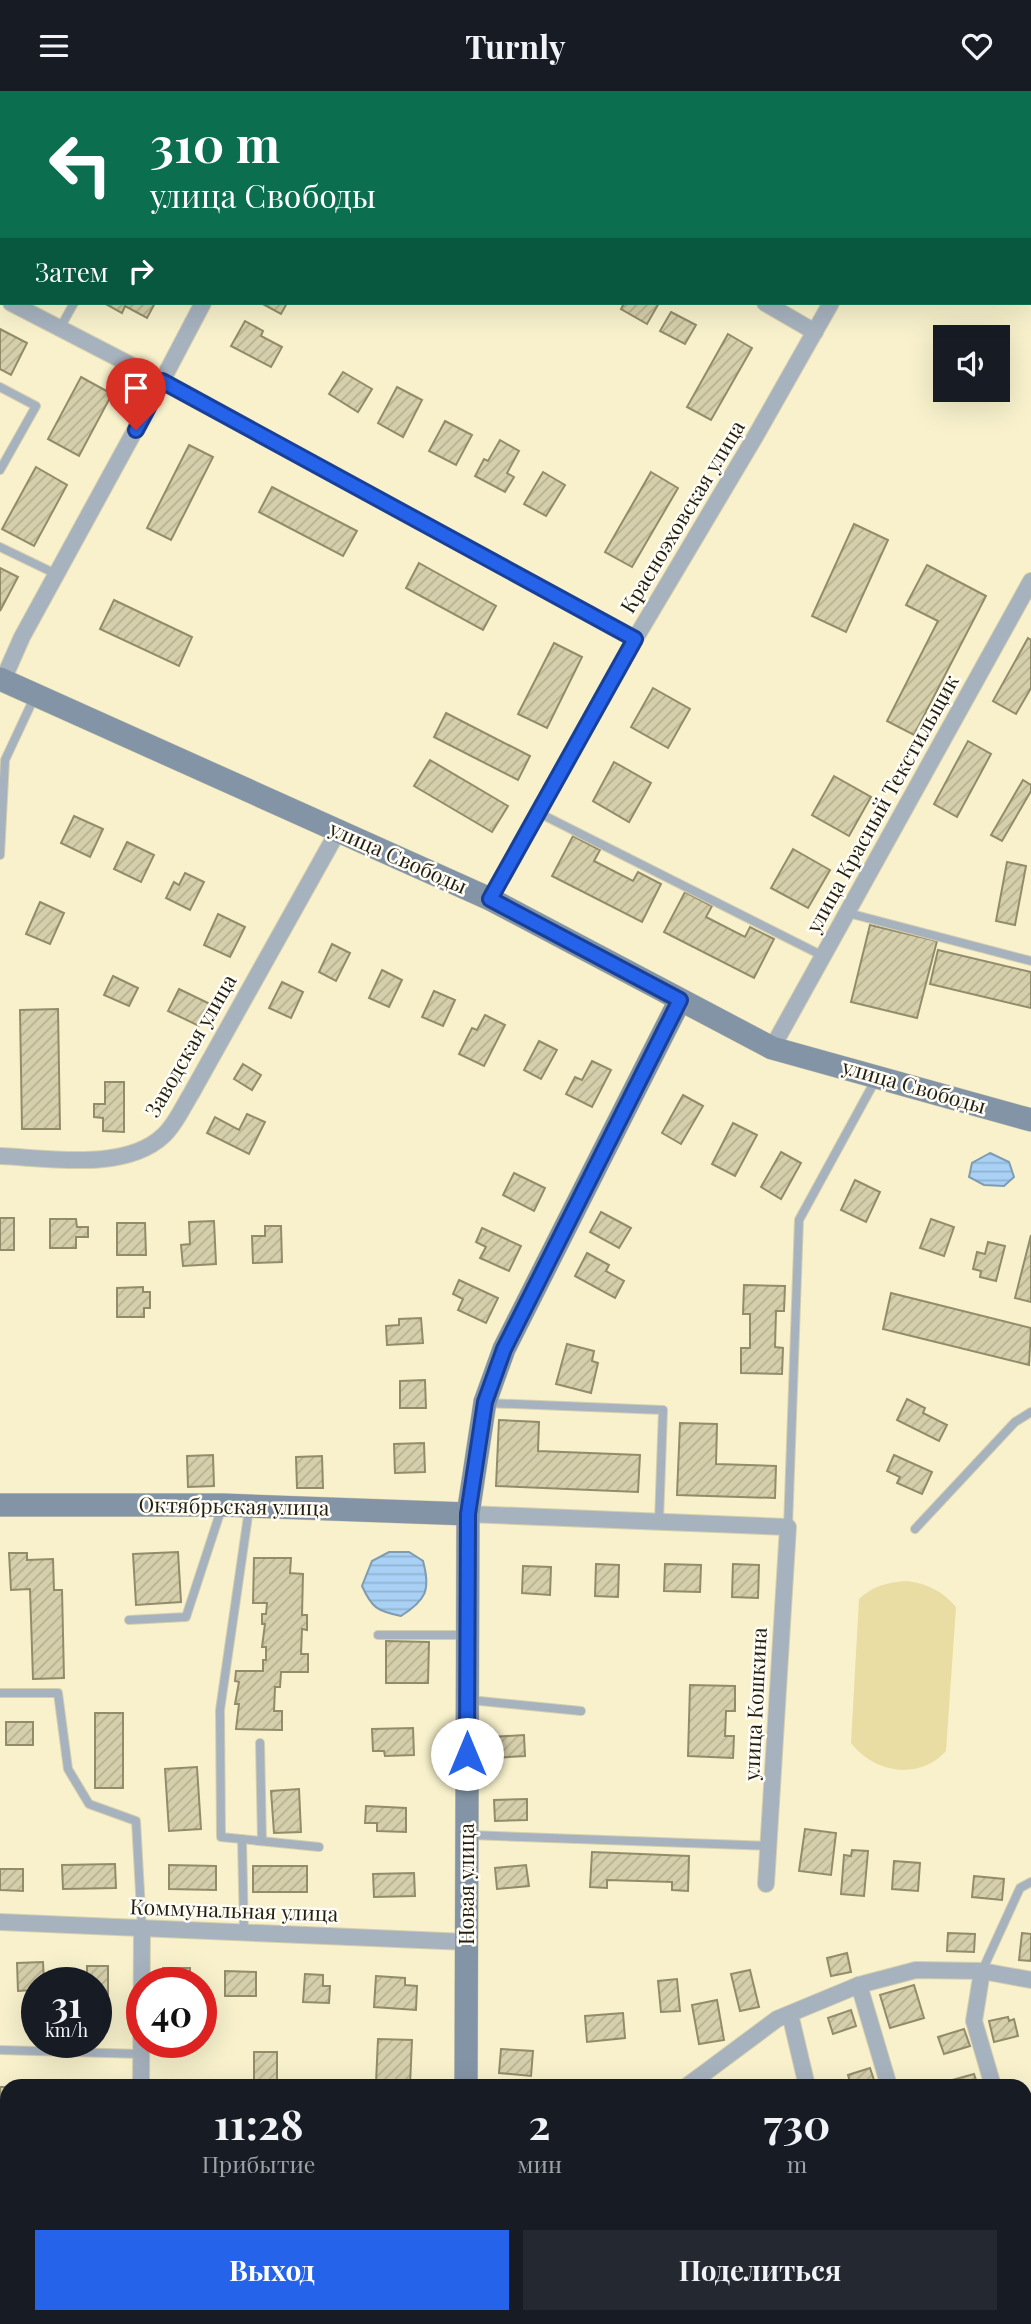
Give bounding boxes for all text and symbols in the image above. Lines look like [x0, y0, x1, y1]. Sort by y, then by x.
text: Turnly [465, 24, 566, 67]
icon: menu [35, 27, 73, 65]
icon: heart [958, 27, 996, 65]
text: 310 m [150, 110, 280, 175]
icon: left [35, 119, 126, 210]
text: улица Свободы [150, 173, 376, 216]
icon: right [122, 252, 160, 290]
text: Затем [35, 254, 108, 289]
map controls [933, 325, 1010, 402]
button: sound [933, 325, 1010, 402]
pin [106, 358, 166, 430]
icon: arrive [117, 369, 155, 407]
street label: Красноэховская улица [613, 414, 750, 618]
street label: улица Красный Текстильщик [798, 669, 964, 938]
street label: улица Свободы [324, 813, 472, 899]
street label: Заводская улица [137, 968, 242, 1122]
street label: улица Свободы [838, 1051, 990, 1119]
street label: Октябрьская улица [138, 1489, 330, 1521]
street label: улица Кошкина [736, 1626, 772, 1782]
position arrow [430, 1717, 504, 1791]
street label: Новая улица [451, 1822, 479, 1945]
street label: Коммунальная улица [129, 1891, 339, 1927]
speed limit sign: 40 [126, 1967, 217, 2058]
text: 31 [51, 1980, 82, 2027]
text: km/h [45, 2018, 88, 2042]
text: 11:28 [214, 2095, 304, 2151]
text: 2 [529, 2095, 551, 2151]
text: 730 [764, 2095, 830, 2151]
text: Прибытие [202, 2148, 315, 2179]
text: мин [517, 2148, 562, 2179]
text: m [787, 2148, 807, 2179]
button: Выход [35, 2230, 509, 2310]
button: Поделиться [523, 2230, 997, 2310]

